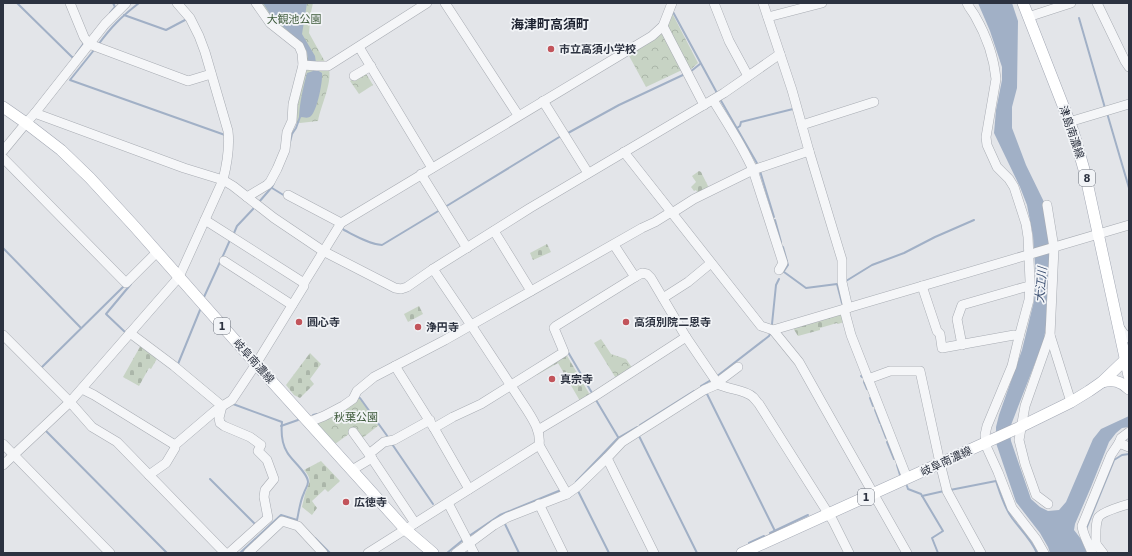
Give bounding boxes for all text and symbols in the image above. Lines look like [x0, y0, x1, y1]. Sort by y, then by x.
park label: 大観池公園 [267, 13, 322, 26]
district label: 海津町高須町 [511, 17, 589, 32]
place label: 市立高須小学校 [559, 43, 636, 56]
marker: 市立高須小学校 [546, 44, 556, 54]
street label: 津島南濃線 [1056, 104, 1087, 160]
road number: 8 [1079, 170, 1095, 186]
water label: 大江川 [1032, 264, 1050, 304]
place label: 圓心寺 [307, 316, 340, 329]
place label: 高須別院二恩寺 [634, 316, 711, 329]
marker: 圓心寺 [294, 317, 304, 327]
marker: 高須別院二恩寺 [621, 317, 631, 327]
road number: 1 [214, 318, 230, 334]
place label: 浄円寺 [426, 321, 459, 334]
marker: 浄円寺 [413, 322, 423, 332]
street label: 岐阜南濃線 [230, 337, 277, 386]
place label: 真宗寺 [560, 373, 593, 386]
marker: 真宗寺 [547, 374, 557, 384]
park label: 秋葉公園 [334, 411, 378, 424]
street label: 岐阜南濃線 [919, 444, 974, 479]
road number: 1 [858, 489, 874, 505]
place label: 広徳寺 [354, 496, 387, 509]
marker: 広徳寺 [341, 497, 351, 507]

